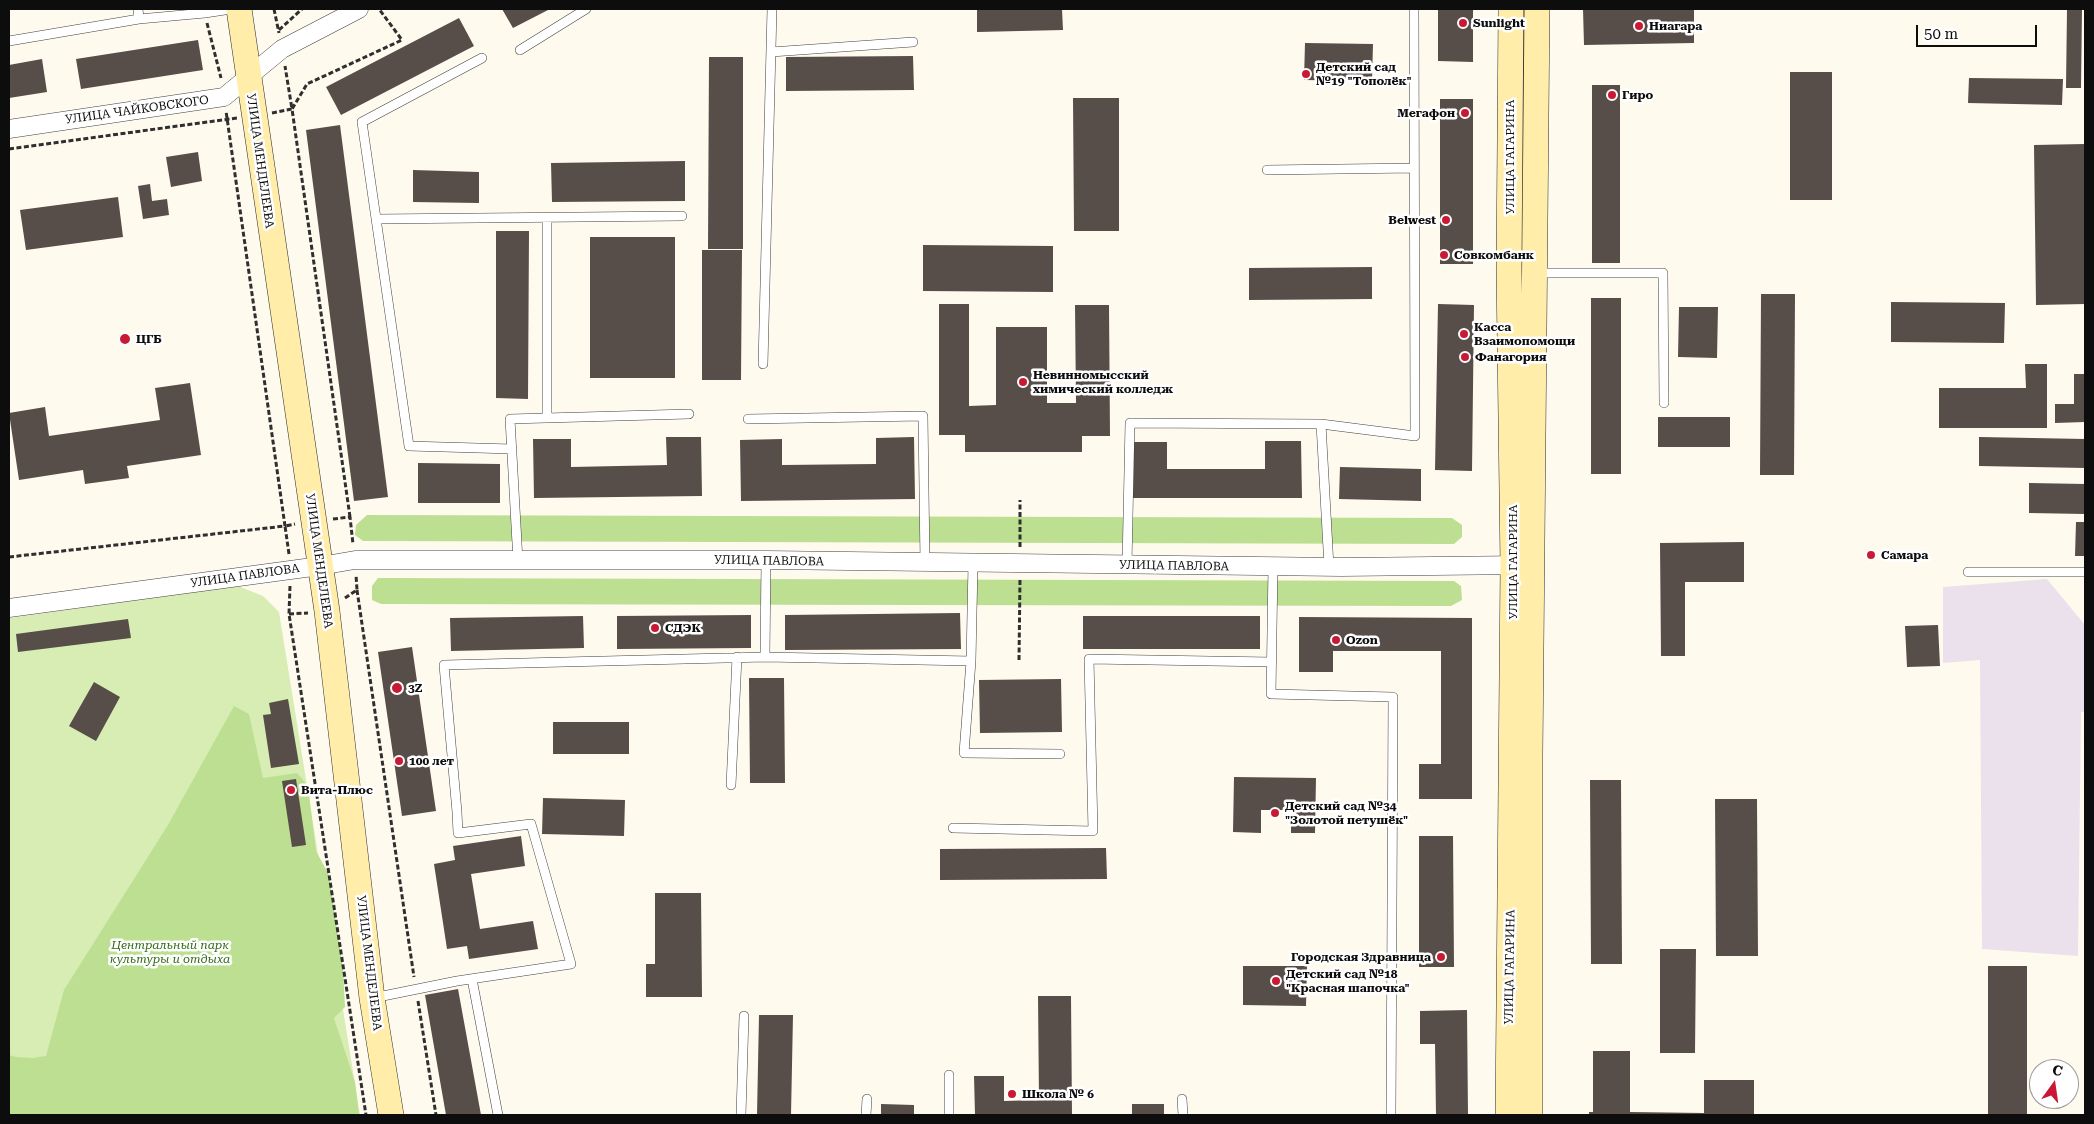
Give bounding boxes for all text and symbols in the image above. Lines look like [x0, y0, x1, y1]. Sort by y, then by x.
scale bar [1919, 15, 2040, 47]
place label: Sunlight [1473, 16, 1525, 30]
marker: Sunlight [1457, 17, 1469, 29]
place label: Ниагара [1649, 19, 1702, 33]
marker: Ниагара [1633, 20, 1645, 32]
text: 50 m [1924, 25, 1958, 43]
place label: Детский сад №19 "Тополёк" [1316, 60, 1412, 88]
marker: Детский сад №19 "Тополёк" [1300, 68, 1312, 80]
place label: Гиро [1622, 88, 1653, 102]
marker: Гиро [1606, 89, 1618, 101]
street label: УЛИЦА ЧАЙКОВСКОГО [64, 93, 210, 127]
street label: УЛИЦА МЕНДЕЛЕЕВА [243, 93, 277, 229]
street label: УЛИЦА ГАГАРИНА [1503, 100, 1517, 214]
place label: Мегафон [1397, 106, 1455, 120]
marker: Мегафон [1459, 107, 1471, 119]
place label: Belwest [1388, 213, 1436, 227]
marker: Belwest [1440, 214, 1452, 226]
place label: Совкомбанк [1454, 248, 1534, 262]
marker: Совкомбанк [1438, 249, 1450, 261]
place label: Касса Взаимопомощи [1474, 320, 1575, 348]
marker: Касса Взаимопомощи [1458, 328, 1470, 340]
marker: ЦГБ [118, 332, 132, 346]
place label: ЦГБ [136, 332, 162, 346]
place label: Фанагория [1475, 350, 1547, 364]
marker: Фанагория [1459, 351, 1471, 363]
place label: Невинномысский химический колледж [1033, 368, 1173, 396]
marker: Невинномысский химический колледж [1017, 376, 1029, 388]
street label: УЛИЦА МЕНДЕЛЕЕВА [302, 493, 336, 629]
street label: УЛИЦА ГАГАРИНА [1506, 505, 1520, 619]
place label: Самара [1881, 548, 1928, 562]
marker: Самара [1865, 549, 1877, 561]
street label: УЛИЦА ПАВЛОВА [714, 553, 824, 569]
street label: УЛИЦА ПАВЛОВА [1119, 558, 1229, 574]
street label: УЛИЦА ПАВЛОВА [189, 561, 301, 591]
place label: СДЭК [665, 621, 701, 635]
marker: СДЭК [649, 622, 661, 634]
place label: Ozon [1346, 633, 1378, 647]
marker: Ozon [1330, 634, 1342, 646]
marker: 3Z [390, 681, 404, 695]
place label: 3Z [408, 681, 422, 695]
place label: 100 лет [409, 754, 454, 768]
marker: 100 лет [393, 755, 405, 767]
place label: Вита-Плюс [301, 783, 373, 797]
marker: Вита-Плюс [285, 784, 297, 796]
place label: Детский сад №34 "Золотой петушёк" [1285, 799, 1408, 827]
marker: Детский сад №34 "Золотой петушёк" [1269, 807, 1281, 819]
street label: УЛИЦА МЕНДЕЛЕЕВА [354, 895, 384, 1031]
street label: УЛИЦА ГАГАРИНА [1502, 909, 1518, 1025]
park label: Центральный парк культуры и отдыха [110, 938, 230, 966]
place label: Городская Здравница [1291, 950, 1431, 964]
marker: Городская Здравница [1435, 951, 1447, 963]
place label: Детский сад №18 "Красная шапочка" [1286, 967, 1410, 995]
marker: Детский сад №18 "Красная шапочка" [1270, 975, 1282, 987]
north arrow [2029, 1059, 2079, 1109]
text: С [2051, 1061, 2064, 1079]
place label: Школа № 6 [1022, 1087, 1094, 1101]
marker: Школа № 6 [1006, 1088, 1018, 1100]

